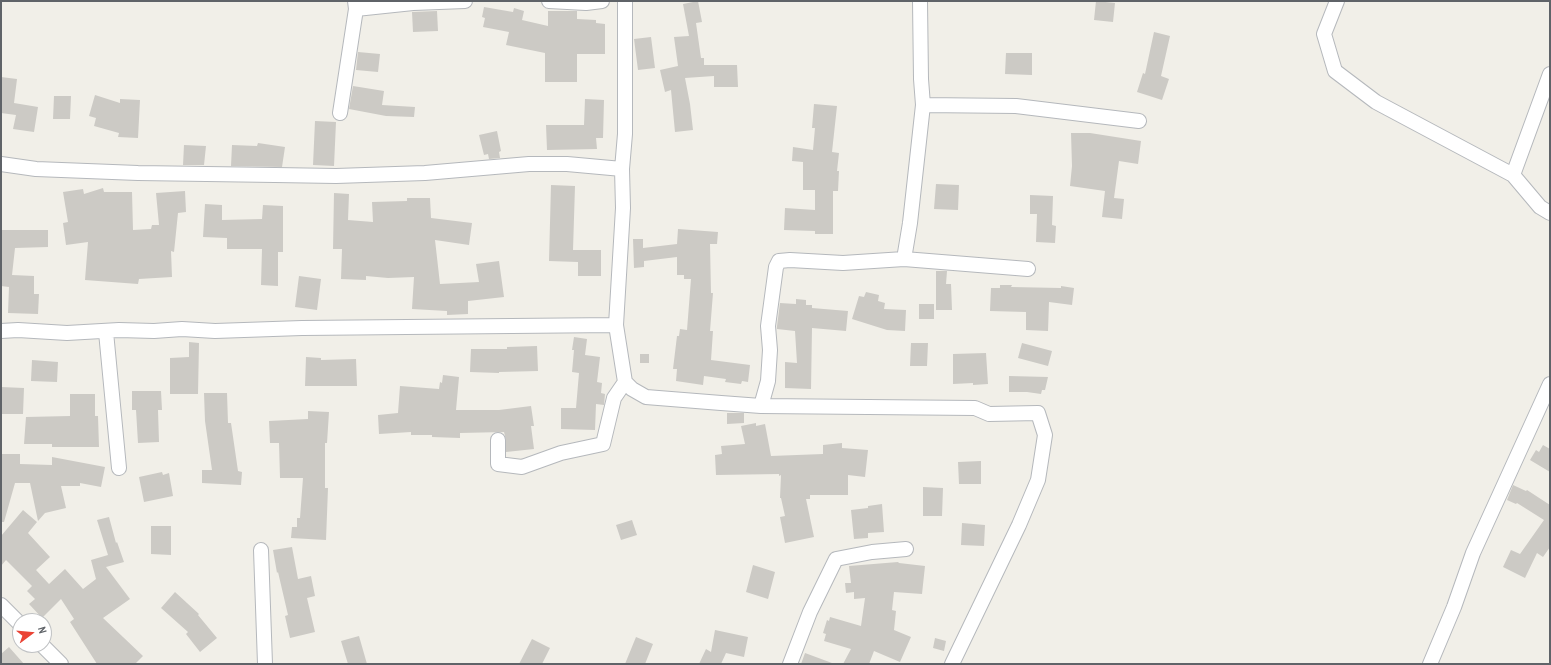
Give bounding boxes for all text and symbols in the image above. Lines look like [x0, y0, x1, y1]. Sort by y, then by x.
north arrow [12, 613, 52, 653]
text: N [35, 625, 50, 635]

